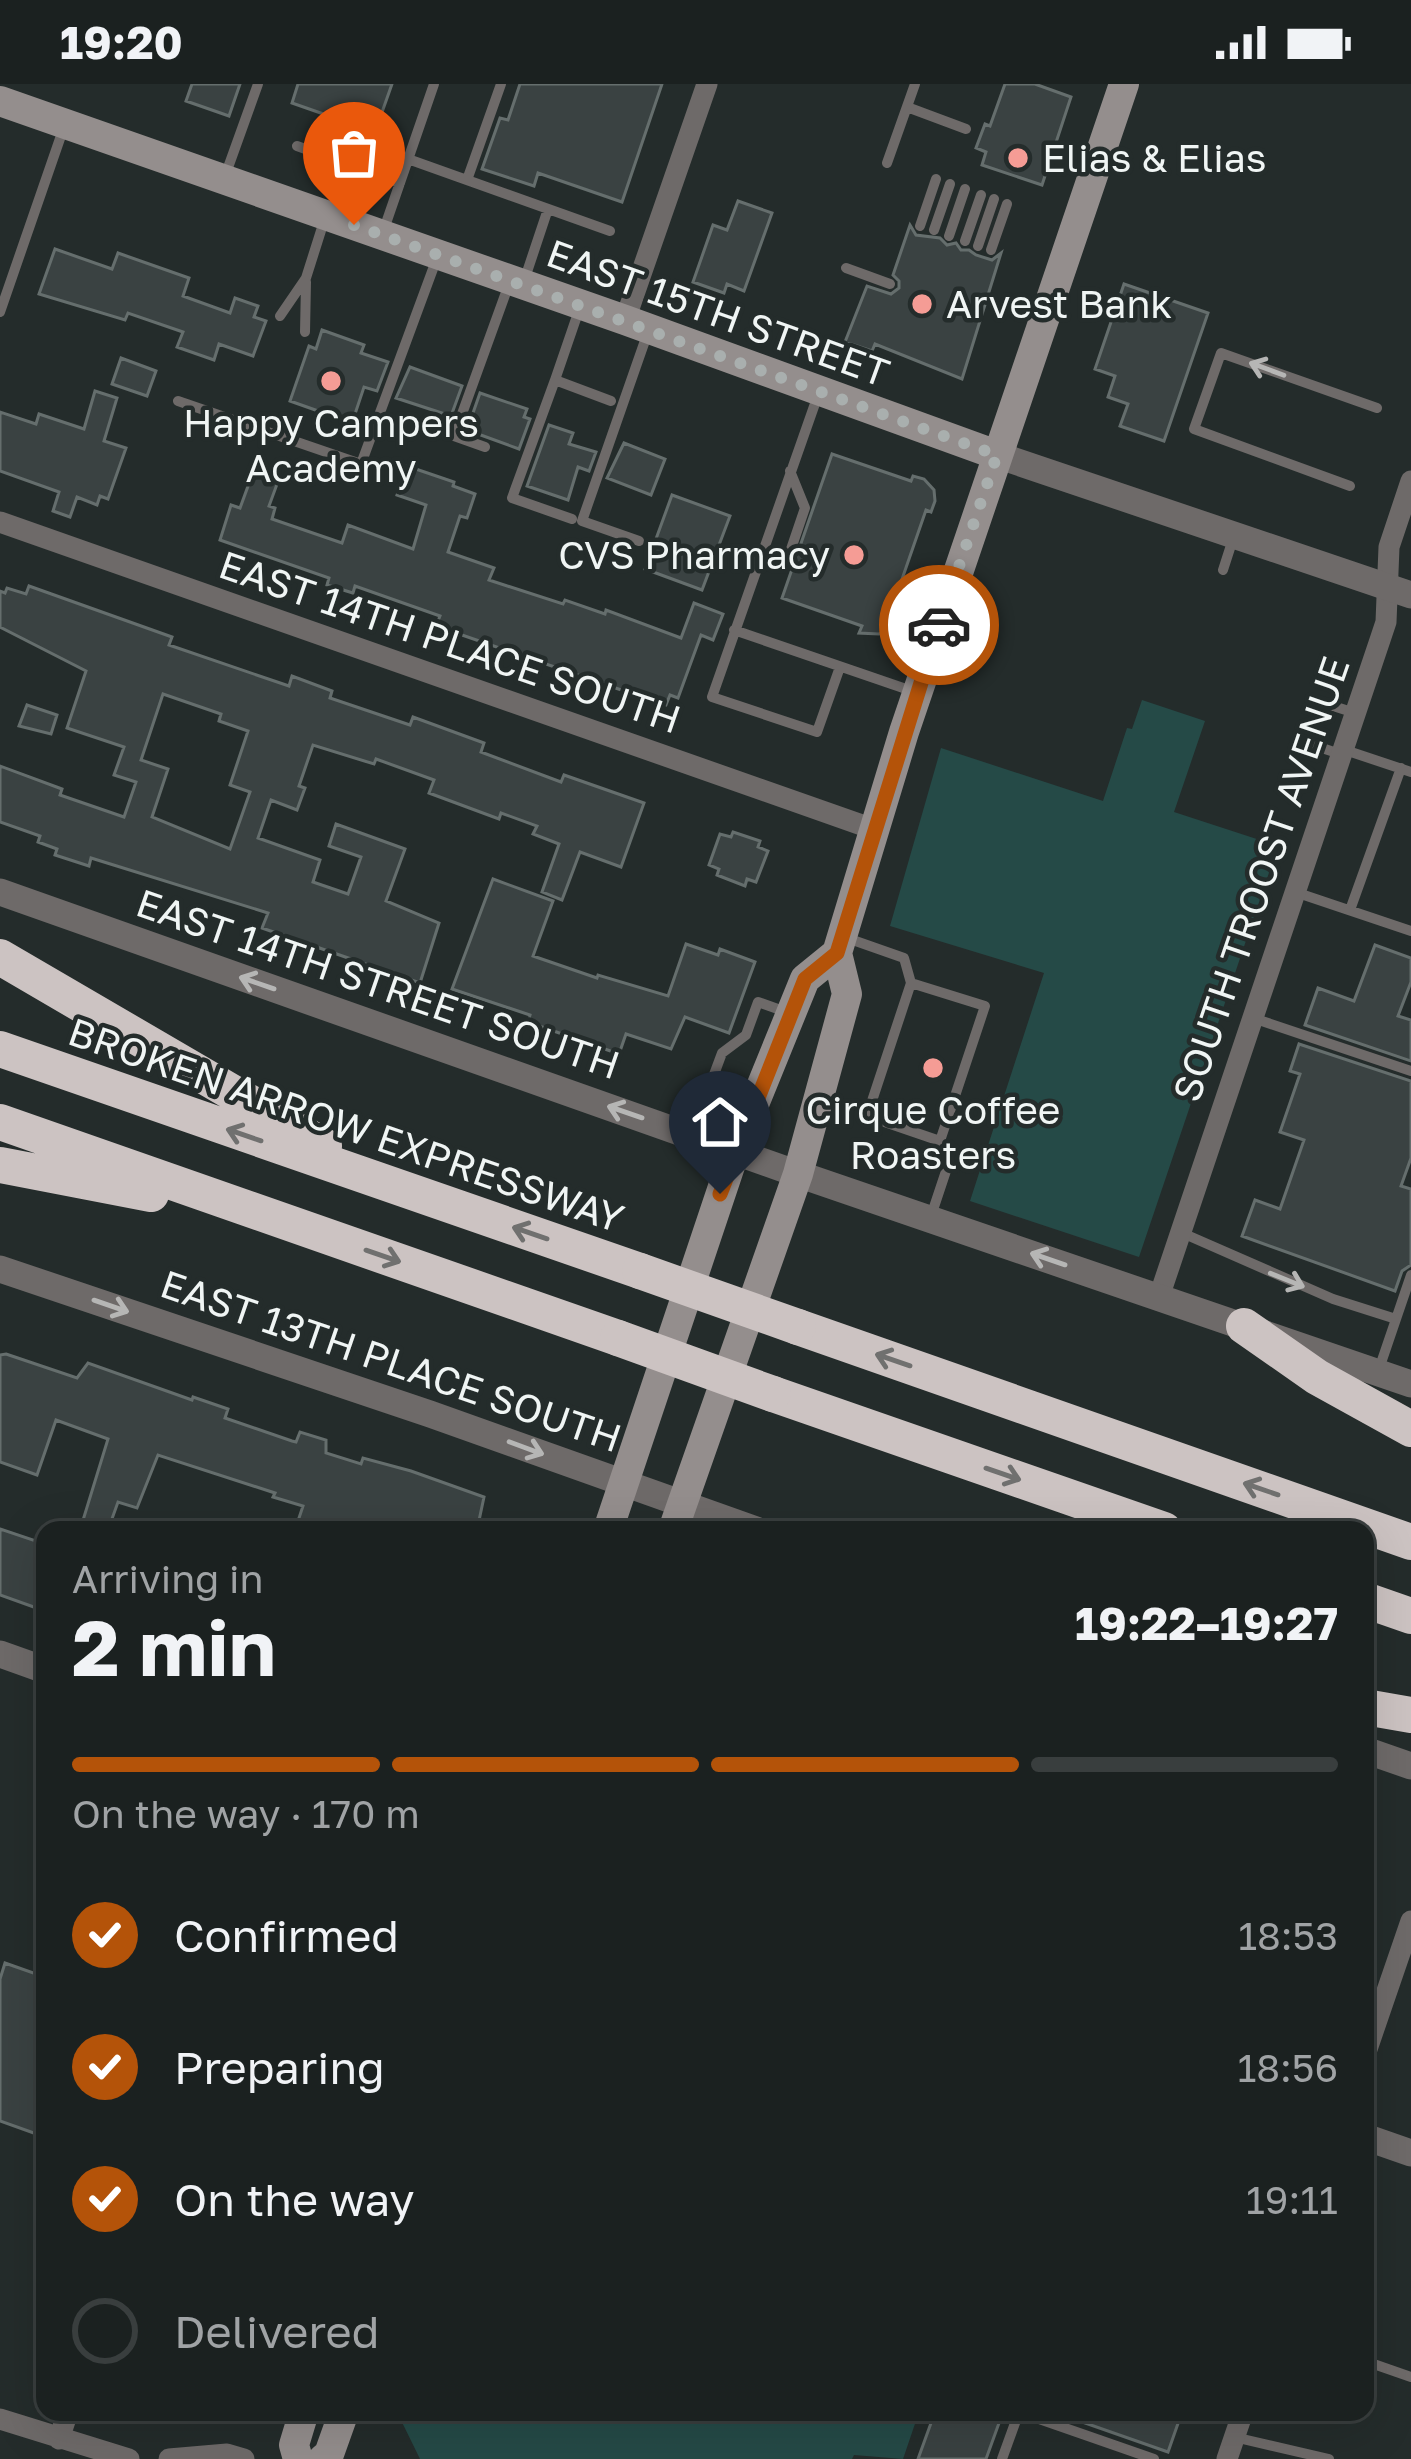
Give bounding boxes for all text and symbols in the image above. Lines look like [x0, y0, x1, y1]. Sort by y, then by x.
text: 19:20 [60, 15, 183, 69]
pin [303, 102, 405, 225]
icon: bag [321, 120, 387, 186]
place label: Elias & Elias [1042, 134, 1266, 181]
marker: Elias & Elias [1005, 145, 1031, 171]
street label: EAST 15TH STREET [541, 229, 896, 396]
place label: Arvest Bank [946, 280, 1172, 327]
marker: Arvest Bank [909, 291, 935, 317]
one-way arrow [1249, 357, 1286, 378]
marker: Happy Campers Academy [318, 368, 344, 394]
place label: Happy Campers Academy [183, 399, 479, 491]
place label: CVS Pharmacy [558, 531, 830, 578]
street label: EAST 14TH PLACE SOUTH [213, 540, 687, 743]
marker: CVS Pharmacy [841, 542, 867, 568]
courier [879, 565, 999, 685]
icon: car [906, 592, 972, 658]
street label: SOUTH TROOST AVENUE [1162, 650, 1359, 1107]
street label: EAST 14TH STREET SOUTH [131, 879, 626, 1088]
one-way arrow [239, 971, 276, 992]
street label: BROKEN ARROW EXPRESSWAY [63, 1007, 630, 1242]
marker: Cirque Coffee Roasters [920, 1055, 946, 1081]
pin [669, 1071, 771, 1194]
place label: Cirque Coffee Roasters [806, 1086, 1060, 1178]
icon: home [687, 1089, 753, 1155]
one-way arrow [606, 1100, 644, 1122]
one-way arrow [226, 1123, 263, 1144]
one-way arrow [512, 1221, 550, 1243]
one-way arrow [363, 1247, 400, 1268]
one-way arrow [1030, 1247, 1067, 1268]
street label: EAST 13TH PLACE SOUTH [155, 1260, 628, 1462]
one-way arrow [1267, 1271, 1304, 1292]
one-way arrow [91, 1297, 129, 1319]
one-way arrow [875, 1348, 913, 1370]
one-way arrow [507, 1439, 544, 1460]
one-way arrow [984, 1465, 1021, 1486]
one-way arrow [1243, 1477, 1281, 1499]
text: Arriving in [72, 1555, 263, 1602]
text: 19:22–19:27 [1075, 1596, 1338, 1650]
text: 2 min [72, 1600, 276, 1693]
text: On the way · 170 m [72, 1790, 420, 1837]
icon: check [72, 1902, 138, 1968]
text: Confirmed [174, 1908, 399, 1962]
text: 18:53 [1238, 1912, 1338, 1959]
icon: check [72, 2034, 138, 2100]
text: Preparing [174, 2040, 385, 2094]
text: 18:56 [1237, 2044, 1338, 2091]
icon: check [72, 2166, 138, 2232]
text: On the way [174, 2172, 415, 2226]
text: 19:11 [1246, 2176, 1338, 2223]
text: Delivered [174, 2304, 379, 2358]

